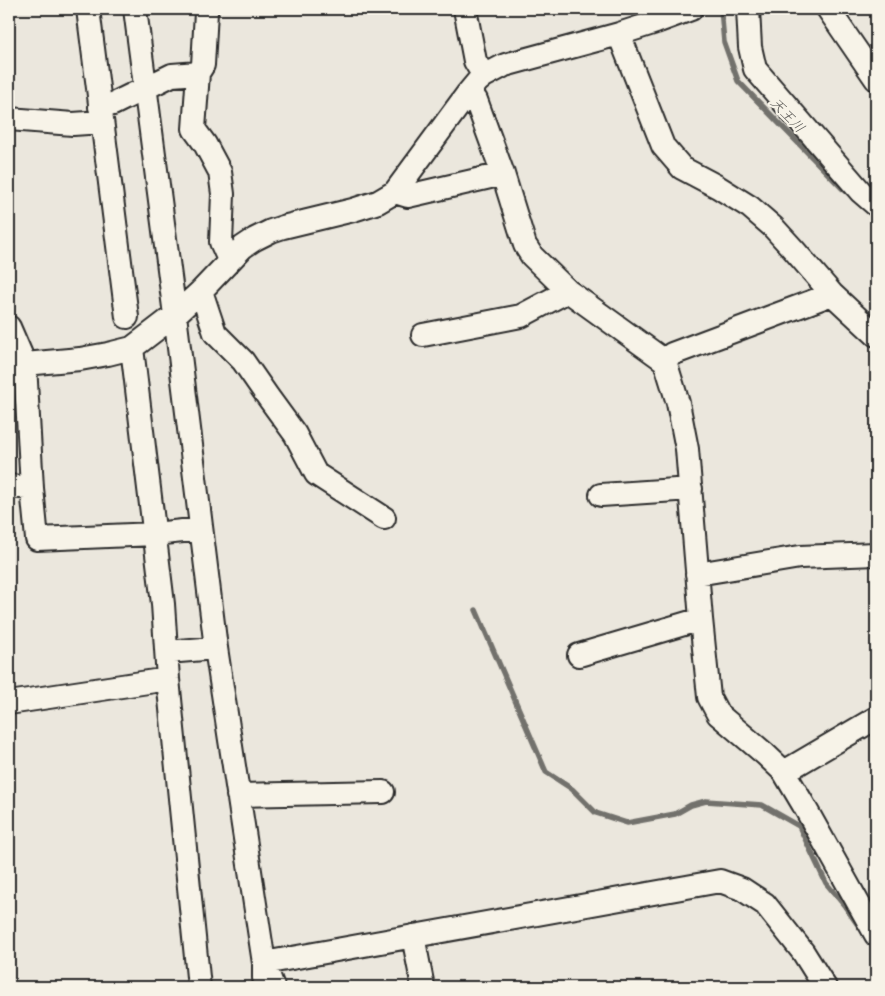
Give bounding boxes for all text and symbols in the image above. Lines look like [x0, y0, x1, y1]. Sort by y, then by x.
water label: 天王川 [767, 94, 809, 136]

